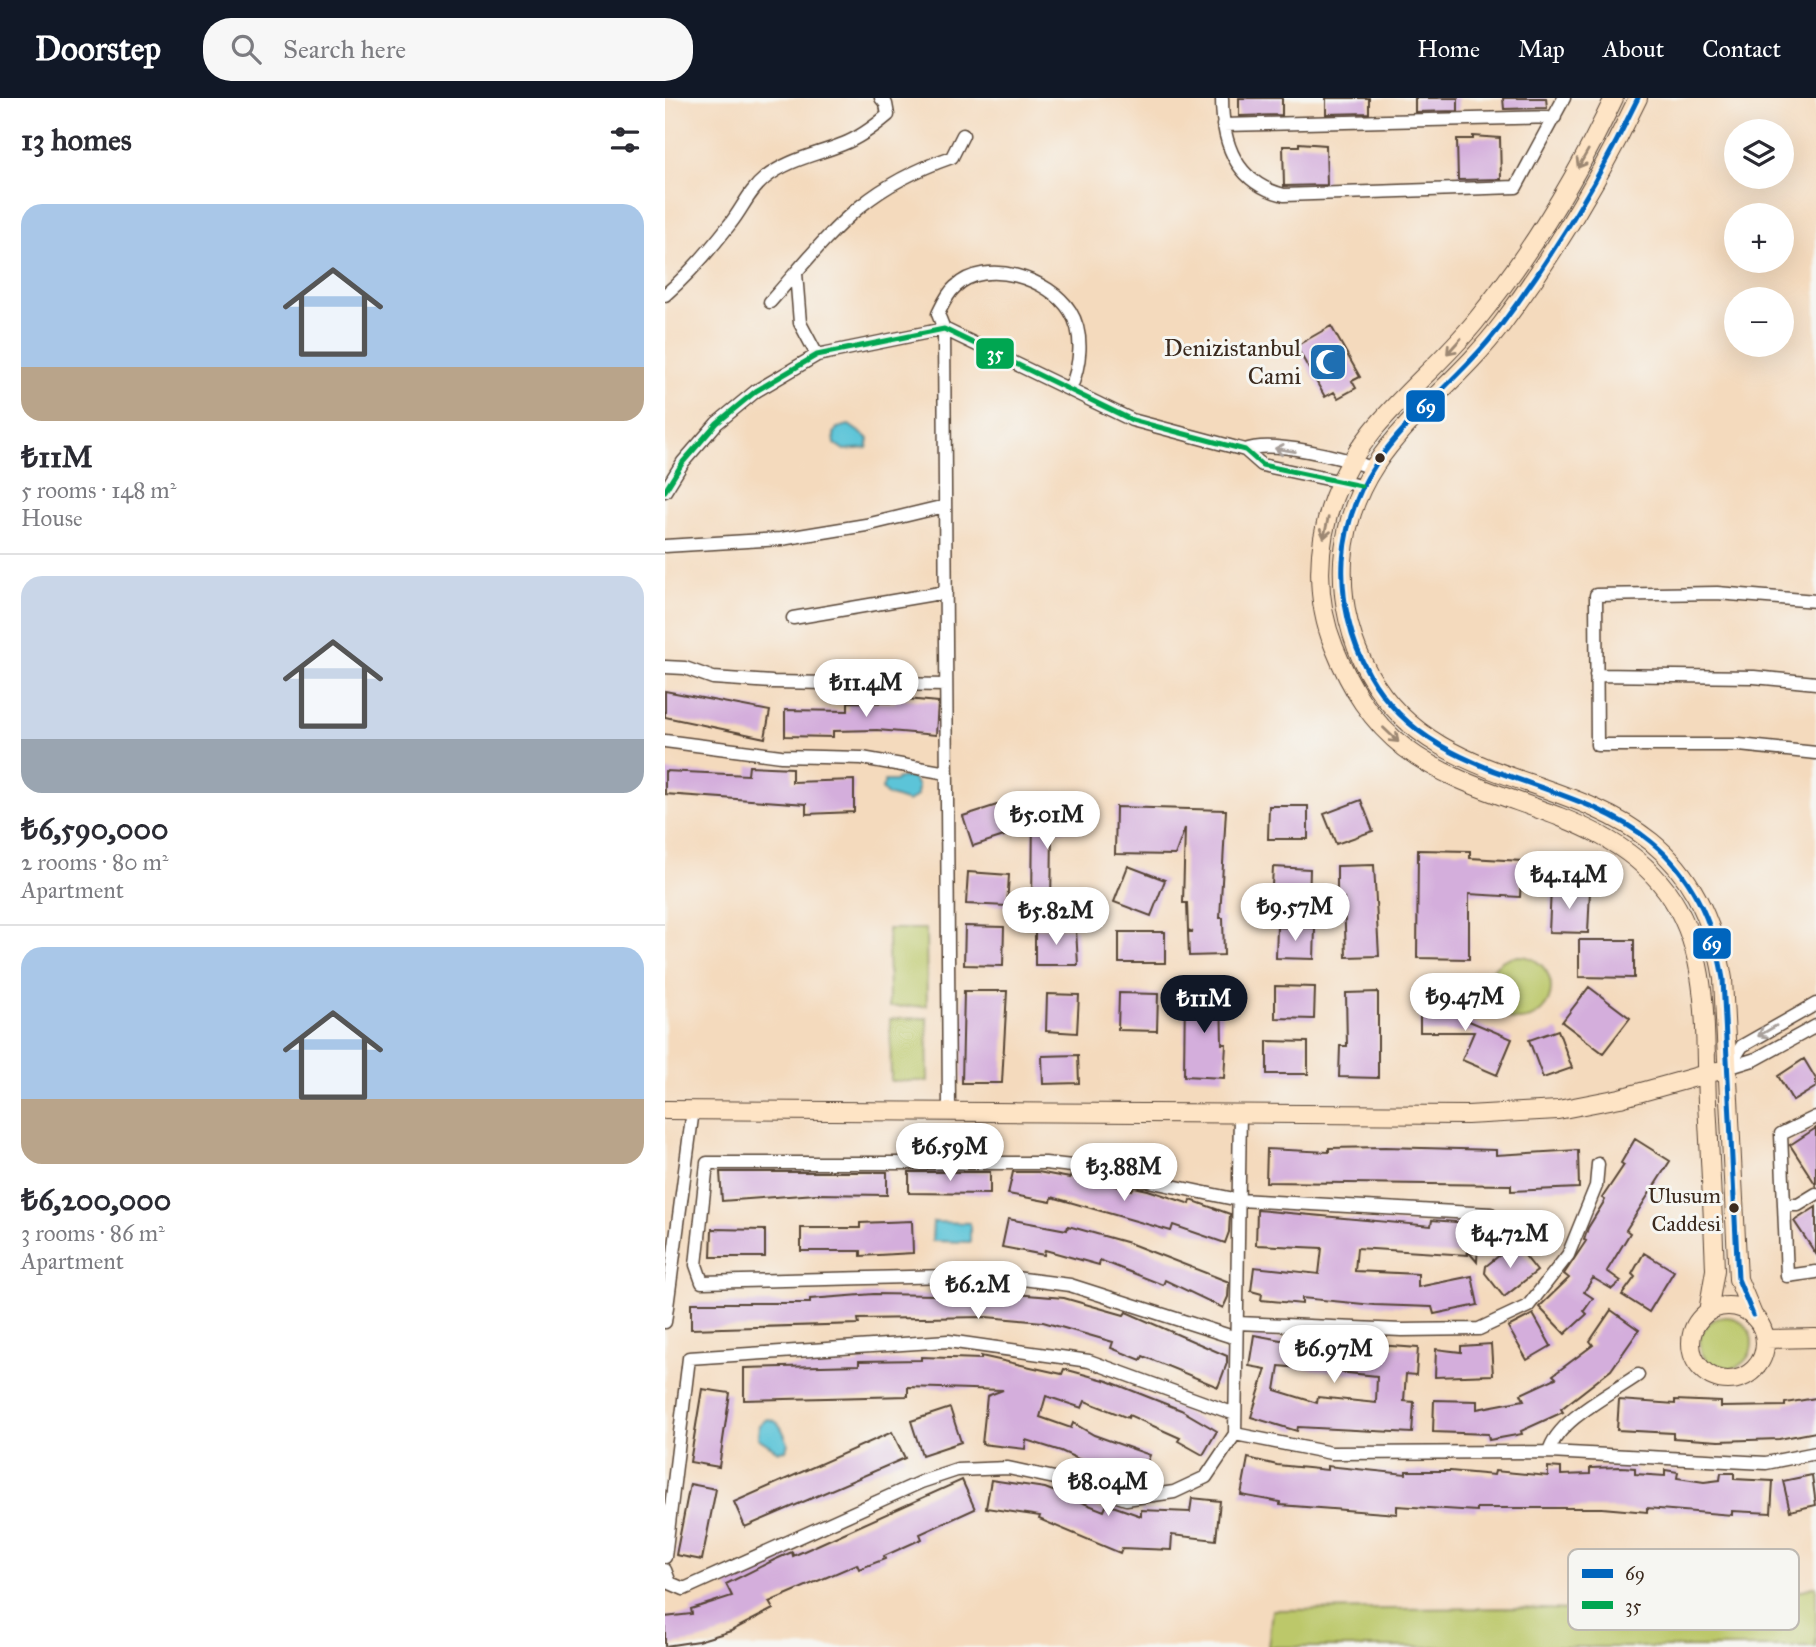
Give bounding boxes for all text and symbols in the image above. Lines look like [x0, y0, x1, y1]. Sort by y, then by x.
search box [203, 18, 693, 81]
text: Doorstep [35, 29, 161, 69]
icon: search [227, 30, 265, 68]
text: Search here [283, 33, 406, 65]
text: Home [1417, 34, 1480, 64]
text: Map [1518, 34, 1565, 64]
text: About [1603, 34, 1664, 64]
text: Contact [1702, 34, 1781, 64]
map controls [1724, 119, 1794, 357]
button: layers [1724, 119, 1794, 189]
icon: filters [606, 121, 644, 159]
text: 13 homes [21, 122, 132, 158]
one-way arrow [1575, 148, 1589, 168]
button: + [1724, 203, 1794, 273]
icon: home [270, 249, 396, 375]
button: − [1724, 287, 1794, 357]
place label: Denizistanbul Cami [1164, 333, 1302, 391]
line badge: 35 [975, 337, 1015, 370]
one-way arrow [1446, 337, 1462, 355]
mosque icon: Denizistanbul Cami [1307, 341, 1349, 383]
text: 35 [987, 342, 1003, 366]
line badge: 69 [1405, 389, 1446, 423]
text: 69 [1416, 395, 1436, 419]
text: ₺11M [21, 439, 93, 475]
one-way arrow [1274, 443, 1296, 456]
unlabelled marker [1373, 451, 1387, 465]
text: 5 rooms · 148 m² [21, 476, 176, 504]
text: House [21, 504, 83, 532]
one-way arrow [1318, 516, 1332, 539]
icon: home [270, 621, 396, 747]
pin: ₺11.4M [809, 660, 923, 719]
text: ₺11.4M [830, 668, 902, 696]
one-way arrow [1382, 726, 1399, 743]
pin: ₺5.01M [990, 792, 1104, 851]
text: ₺5.01M [1010, 800, 1084, 828]
text: ₺6,590,000 [21, 811, 168, 847]
text: 2 rooms · 80 m² [21, 848, 168, 876]
pin: ₺4.14M [1512, 852, 1626, 911]
text: ₺4.14M [1531, 860, 1607, 888]
text: Apartment [21, 876, 124, 904]
pin: ₺9.57M [1238, 884, 1352, 943]
pin: ₺5.82M [999, 888, 1113, 947]
text: ₺9.57M [1257, 892, 1333, 920]
text: ₺5.82M [1018, 896, 1094, 924]
line badge: 69 [1692, 927, 1732, 960]
text: 69 [1702, 932, 1722, 956]
pin: ₺9.47M [1408, 974, 1522, 1033]
pin: ₺11M [1163, 976, 1245, 1035]
text: ₺9.47M [1426, 982, 1504, 1010]
text: ₺11M [1176, 984, 1232, 1012]
icon: home [270, 992, 396, 1118]
one-way arrow [1758, 1024, 1778, 1038]
pin: ₺6.59M [893, 1124, 1007, 1183]
text: ₺6.59M [912, 1132, 988, 1160]
pin: ₺3.88M [1067, 1144, 1181, 1203]
text: ₺3.88M [1086, 1152, 1162, 1180]
text: ₺6,200,000 [21, 1182, 171, 1218]
place label: Ulusum Caddesi [1648, 1182, 1722, 1237]
marker: Ulusum Caddesi [1727, 1201, 1741, 1215]
pin: ₺4.72M [1453, 1210, 1567, 1270]
text: 3 rooms · 86 m² [21, 1219, 165, 1247]
text: ₺4.72M [1471, 1219, 1549, 1247]
text: Apartment [21, 1247, 124, 1275]
pin: ₺6.2M [929, 1262, 1027, 1321]
text: ₺6.2M [946, 1270, 1010, 1298]
pin: ₺6.97M [1277, 1326, 1391, 1385]
text: ₺6.97M [1295, 1334, 1373, 1362]
pin: ₺8.04M [1051, 1458, 1165, 1518]
text: ₺8.04M [1068, 1467, 1148, 1495]
legend [1568, 1549, 1799, 1630]
text: 69 [1625, 1562, 1645, 1585]
text: 35 [1625, 1594, 1642, 1617]

